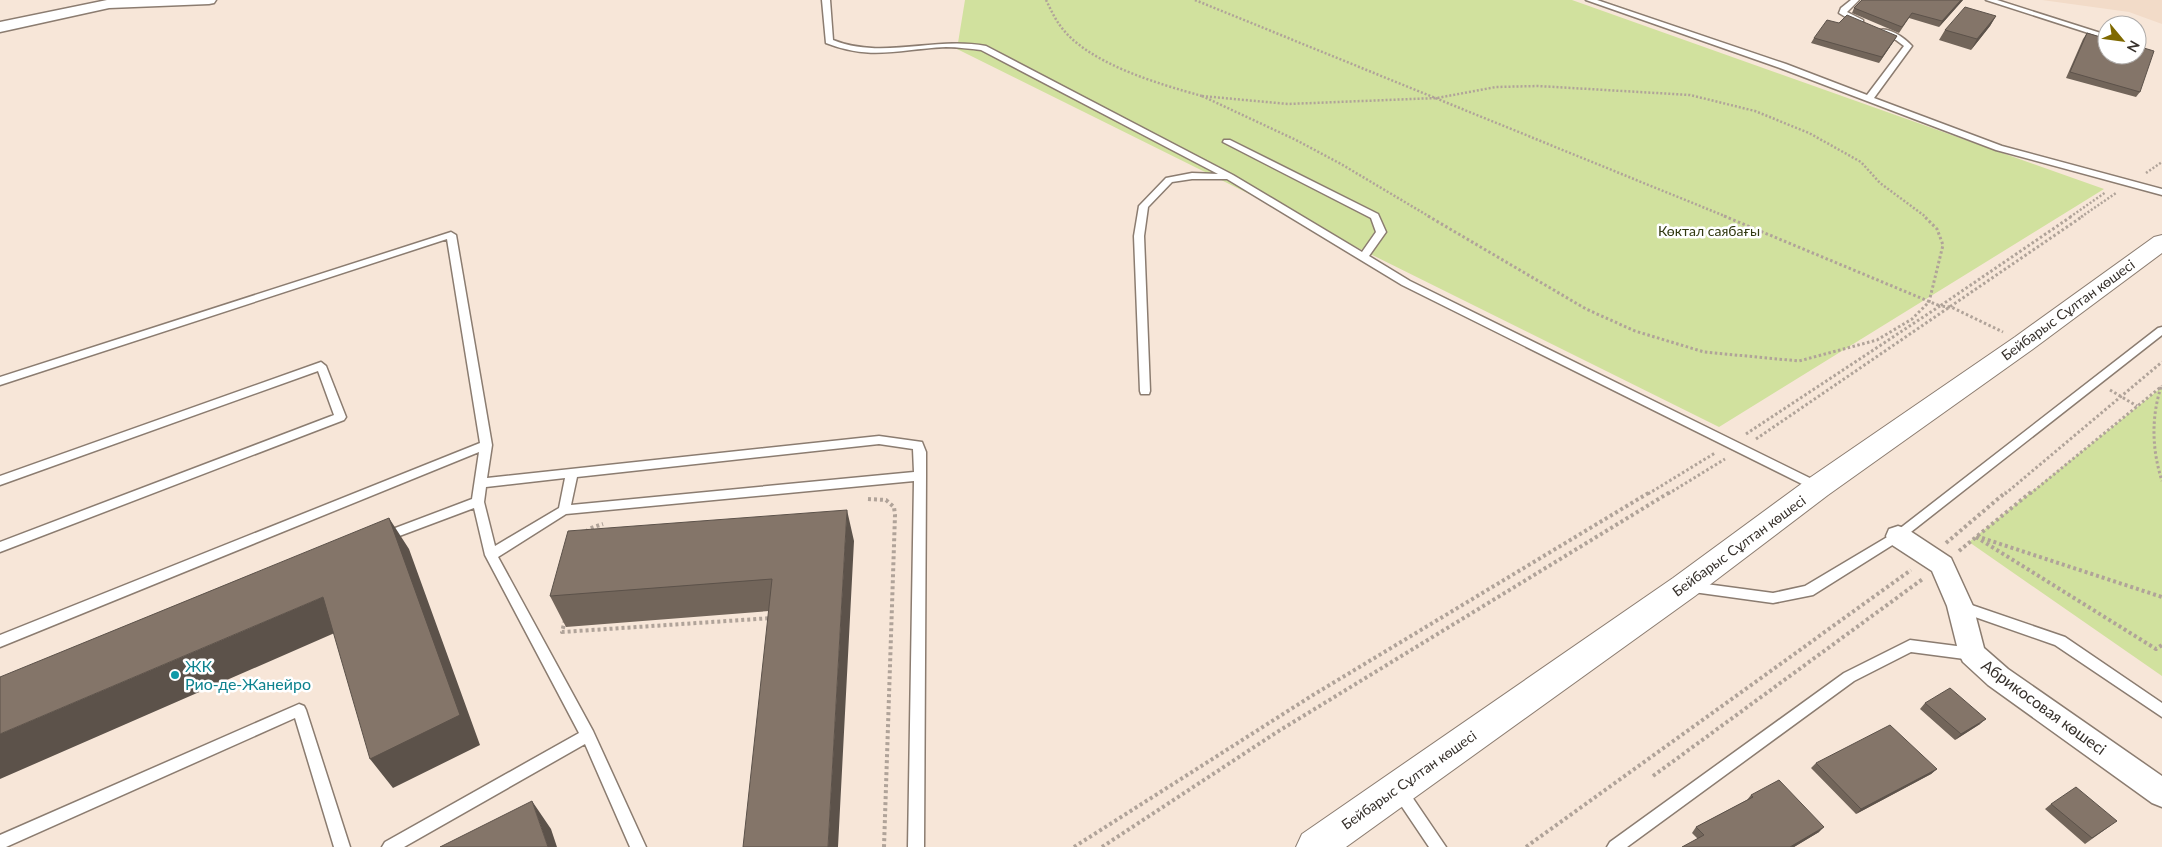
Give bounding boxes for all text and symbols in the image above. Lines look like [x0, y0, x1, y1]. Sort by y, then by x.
north arrow [2097, 15, 2147, 65]
text: N [2124, 38, 2144, 55]
park label: Көктал саябағы [1658, 222, 1760, 239]
street label: Бейбарыс Сұлтан көшесі [1998, 256, 2138, 364]
street label: Бейбарыс Сұлтан көшесі [1669, 492, 1809, 600]
street label: Абрикосовая көшесі [1978, 655, 2110, 758]
place label: ЖК Рио-де-Жанейро [185, 656, 311, 693]
marker: ЖК Рио-де-Жанейро [169, 669, 181, 681]
street label: Бейбарыс Сұлтан көшесі [1338, 727, 1479, 833]

